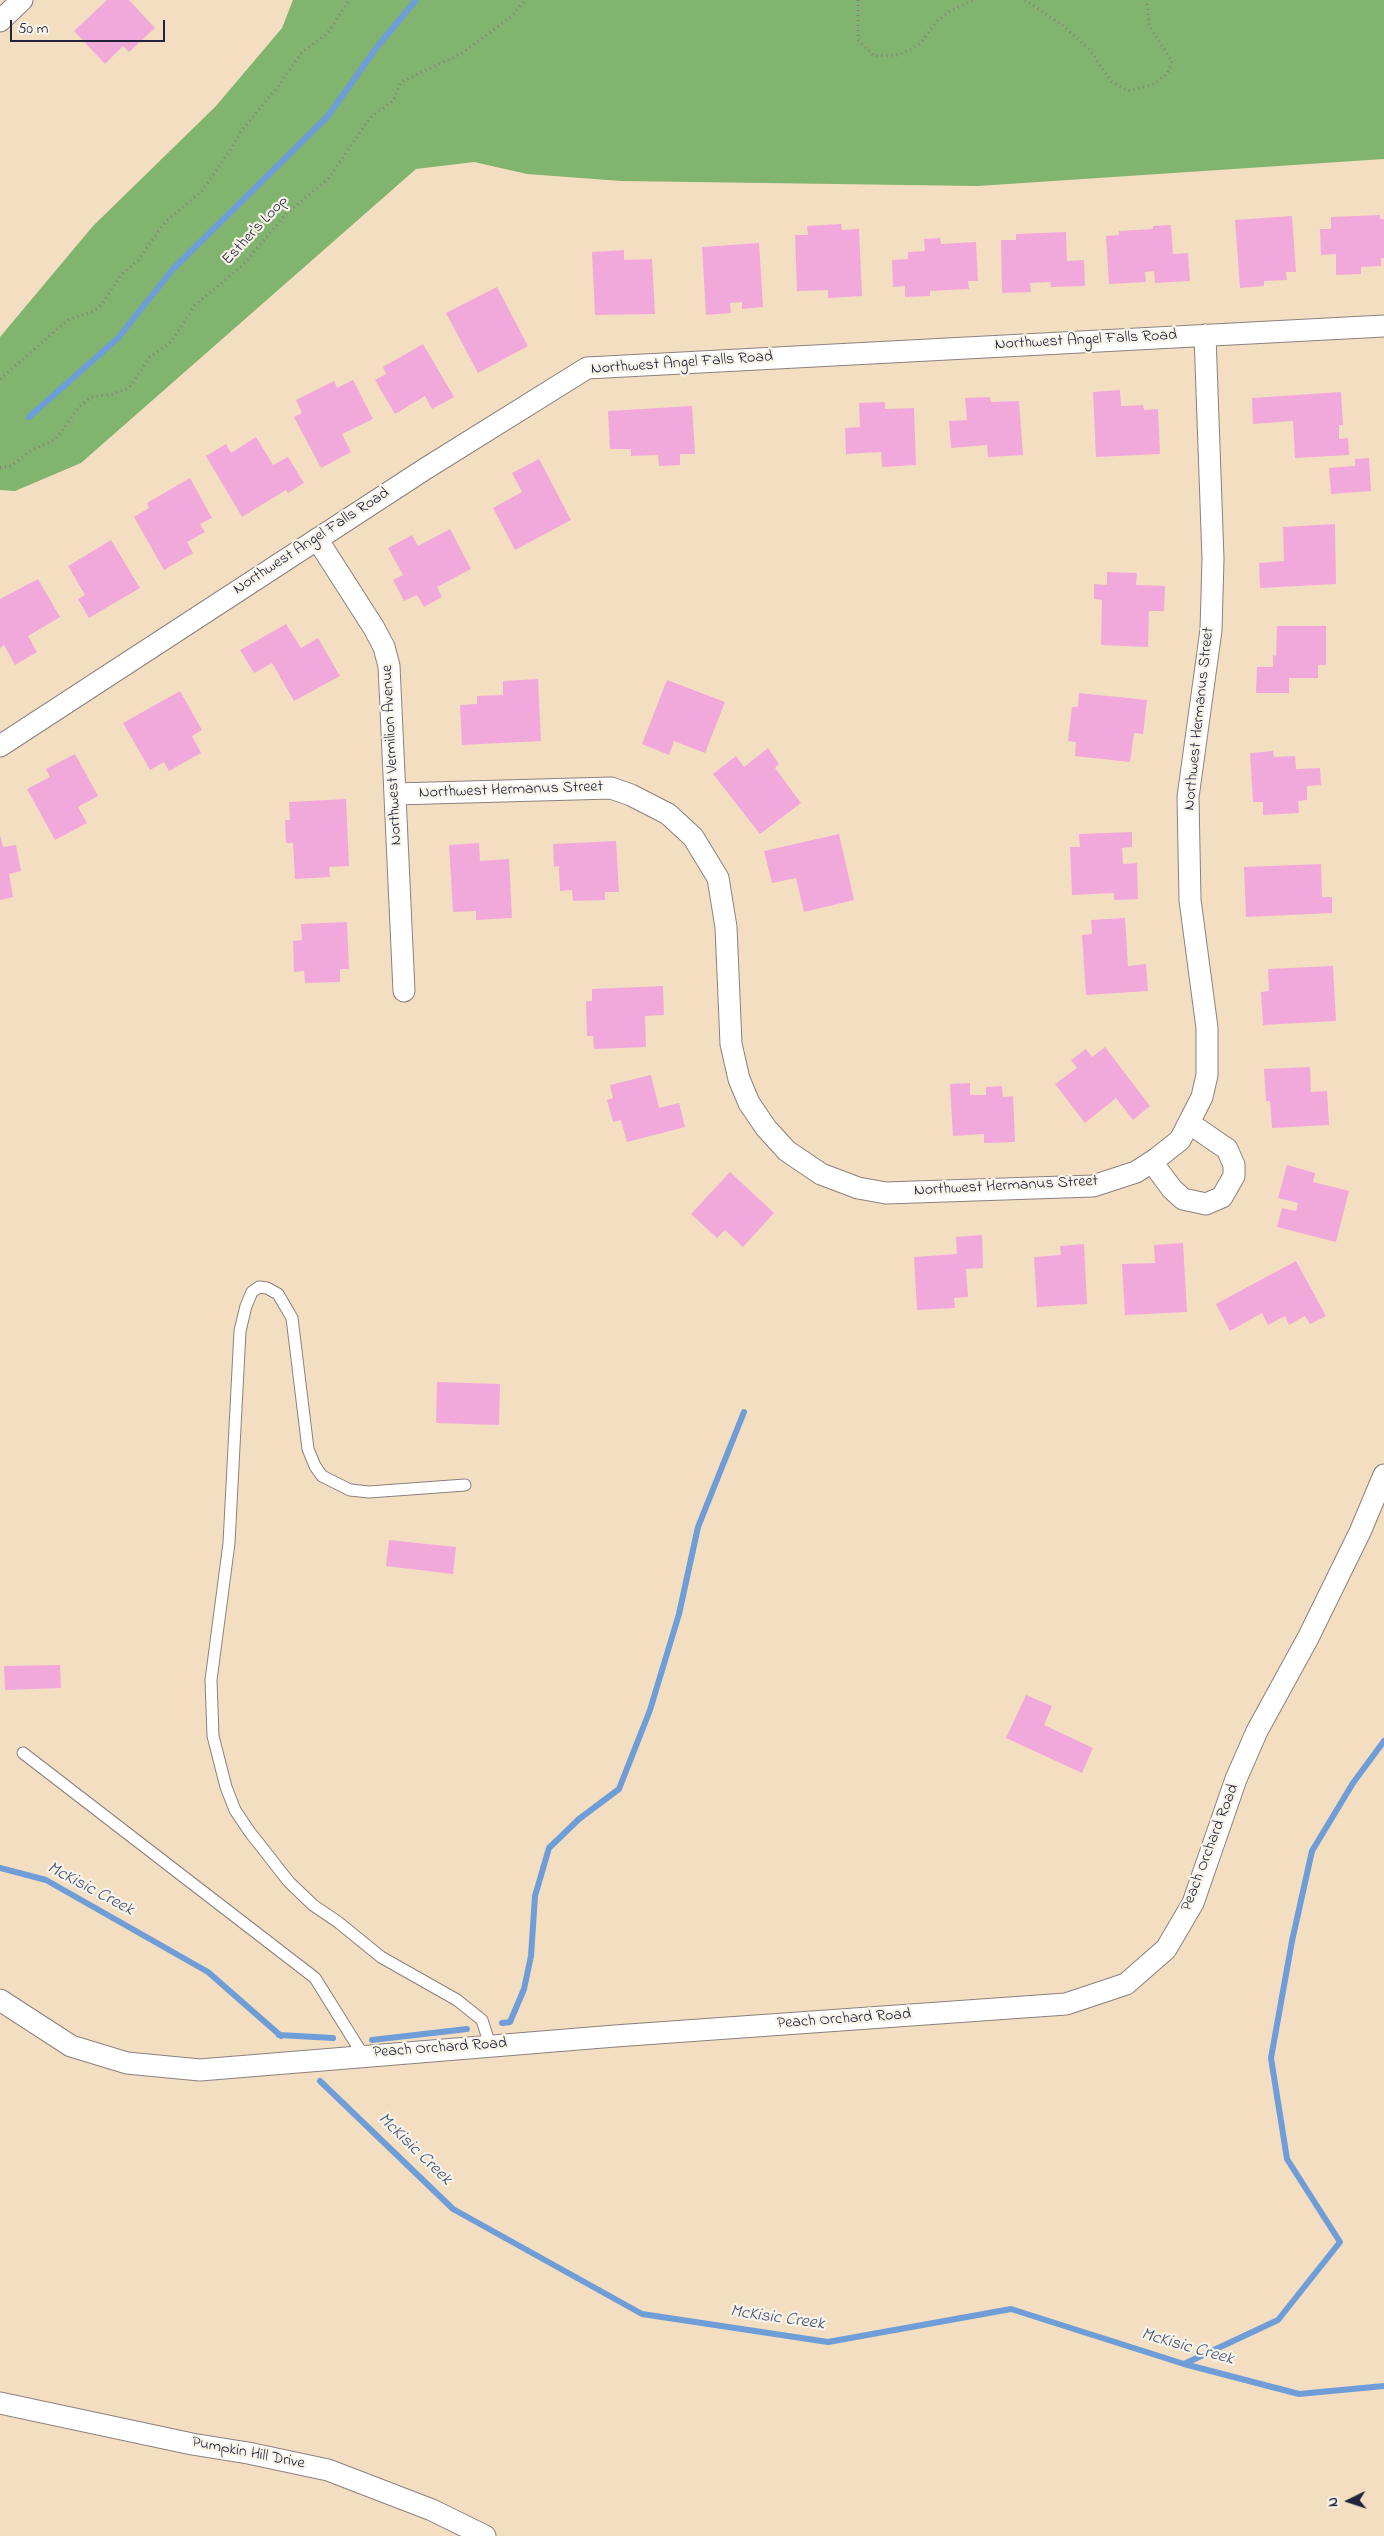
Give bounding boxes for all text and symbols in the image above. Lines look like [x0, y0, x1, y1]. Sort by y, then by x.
scale bar [12, 10, 168, 42]
text: 50 m [18, 18, 48, 40]
street label: Esther's Loop [219, 192, 293, 270]
street label: Northwest Angel Falls Road [994, 327, 1178, 355]
street label: Northwest Angel Falls Road [590, 348, 774, 380]
street label: Northwest Angel Falls Road [230, 484, 394, 600]
street label: Northwest Hermanus Street [1181, 626, 1219, 812]
street label: Northwest Vermilion Avenue [379, 664, 407, 846]
street label: Northwest Hermanus Street [419, 778, 603, 804]
street label: Northwest Hermanus Street [914, 1173, 1098, 1201]
street label: Peach Orchard Road [1178, 1782, 1244, 1914]
water label: McKisic Creek [43, 1858, 137, 1922]
street label: Peach Orchard Road [776, 2006, 912, 2034]
street label: Peach Orchard Road [372, 2035, 508, 2063]
water label: McKisic Creek [372, 2109, 456, 2191]
water label: McKisic Creek [728, 2302, 826, 2336]
water label: McKisic Creek [1138, 2324, 1236, 2372]
street label: Pumpkin Hill Drive [190, 2434, 306, 2474]
north arrow [1324, 2476, 1374, 2526]
text: N [1323, 2497, 1344, 2508]

